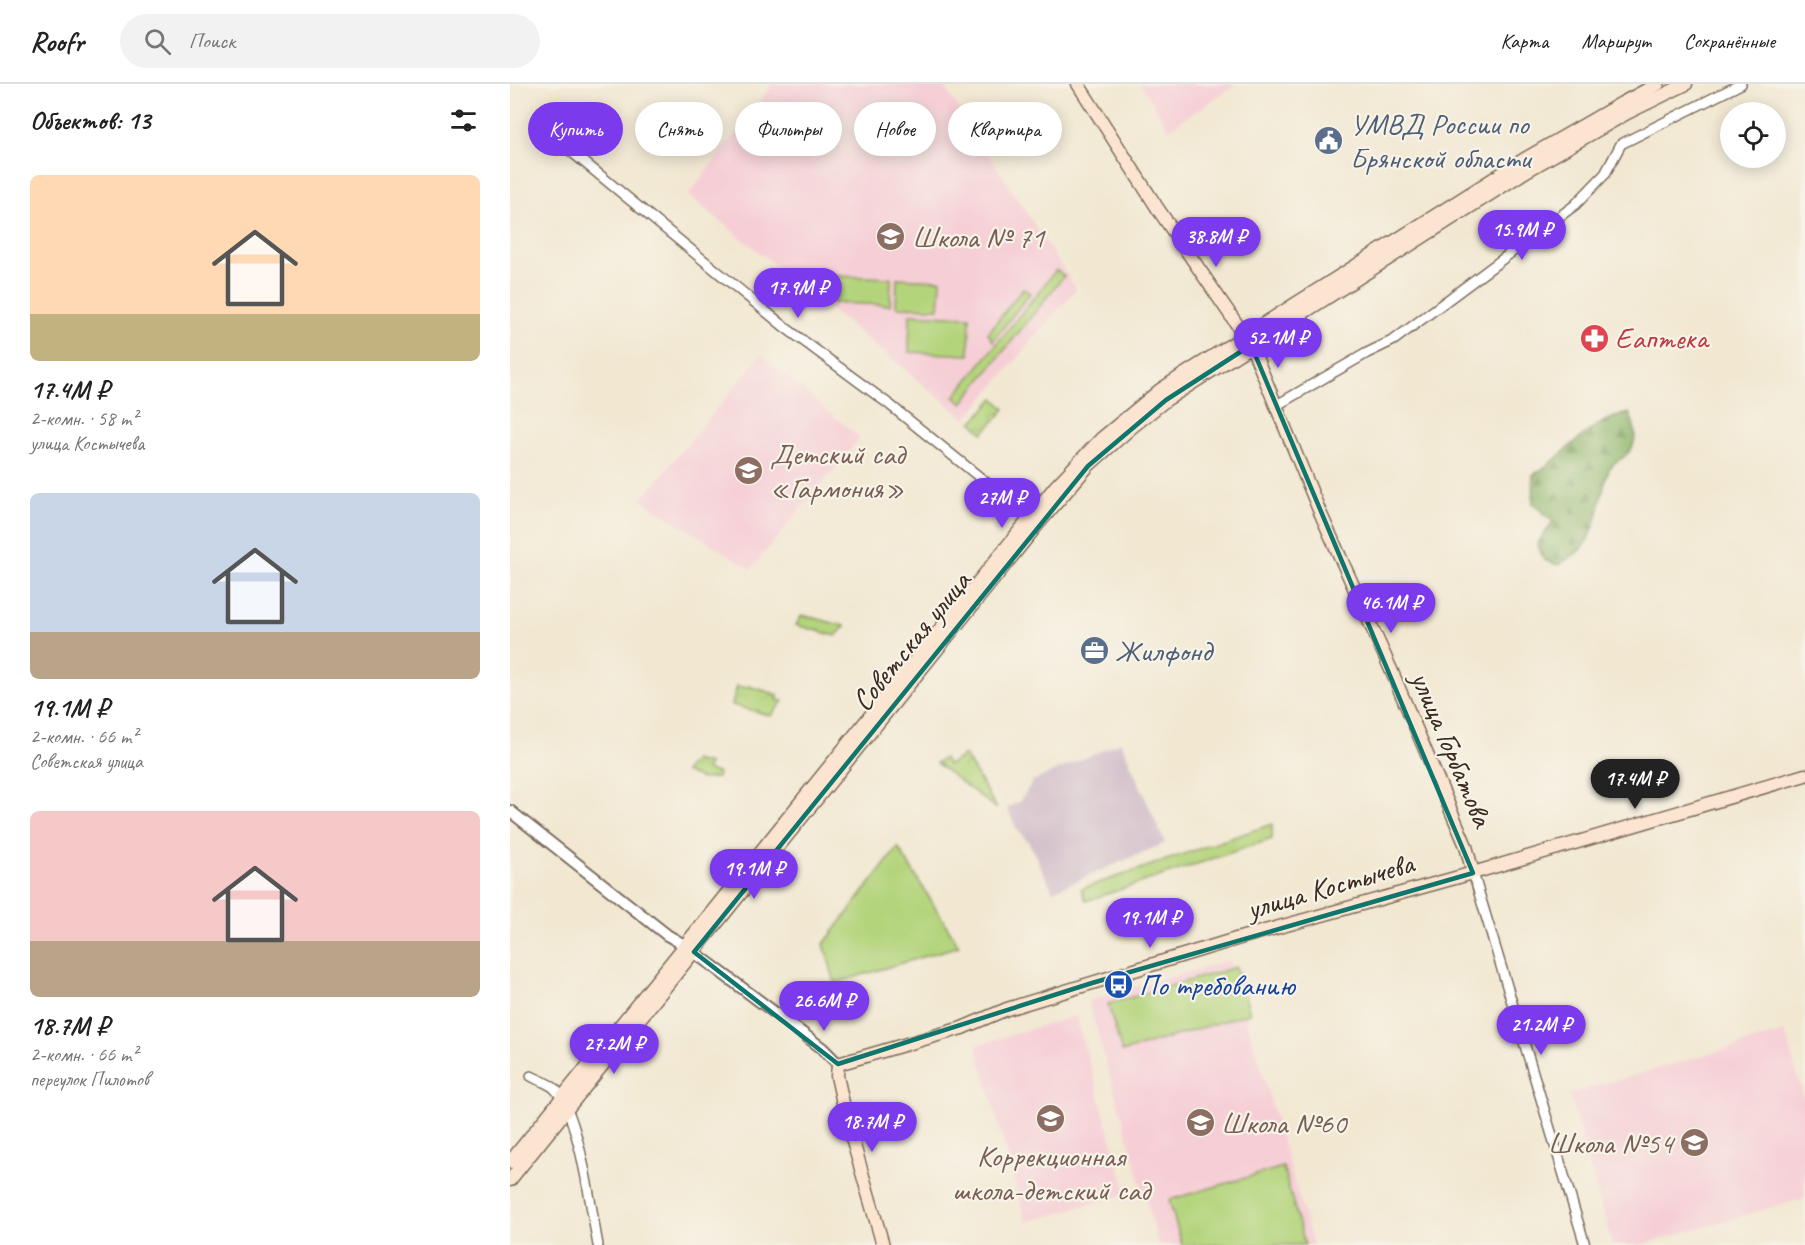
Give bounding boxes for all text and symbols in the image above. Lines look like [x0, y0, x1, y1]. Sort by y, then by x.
search box [120, 14, 540, 68]
text: Roofr [30, 24, 84, 59]
icon: search [141, 25, 174, 58]
text: Поиск [189, 27, 235, 55]
text: Карта [1500, 28, 1549, 54]
text: Маршрут [1582, 28, 1651, 54]
text: Сохранённые [1684, 28, 1775, 54]
chip: Купить [528, 102, 623, 156]
chip: Снять [635, 102, 723, 156]
chip: Фильтры [735, 102, 842, 156]
chip: Новое [854, 102, 936, 156]
chip: Квартира [948, 102, 1062, 156]
map controls [1720, 102, 1786, 168]
button: locate [1720, 102, 1786, 168]
text: Объектов: 13 [30, 104, 150, 137]
icon: filters [447, 104, 480, 137]
place label: УМВД России по Брянской области [1350, 105, 1532, 177]
public building icon: УМВД России по Брянской области [1313, 125, 1345, 157]
pin: 15.9M ₽ [1467, 210, 1577, 261]
icon: home [201, 214, 309, 322]
pin: 38.8M ₽ [1161, 217, 1271, 268]
text: 15.9M ₽ [1492, 217, 1552, 242]
place label: Школа № 71 [912, 218, 1046, 256]
school or university icon: Школа № 71 [875, 221, 907, 253]
text: 38.8M ₽ [1186, 224, 1246, 249]
pin: 17.9M ₽ [743, 268, 853, 319]
text: 17.9M ₽ [768, 275, 828, 300]
pin: 52.1M ₽ [1223, 318, 1333, 369]
place label: Еаптека [1615, 319, 1710, 357]
pharmacy icon: Еаптека [1578, 322, 1610, 354]
text: 52.1M ₽ [1248, 325, 1308, 350]
text: 17.4M ₽ [30, 373, 109, 406]
text: 2-комн. · 58 m² [30, 406, 138, 431]
text: улица Костычева [30, 431, 144, 456]
place label: Детский сад «Гармония» [770, 435, 907, 507]
school or university icon: Детский сад «Гармония» [733, 455, 765, 487]
pin: 27M ₽ [960, 478, 1044, 529]
text: 27M ₽ [978, 485, 1026, 510]
icon: home [201, 532, 309, 640]
street label: Советская улица [843, 562, 980, 719]
pin: 46.1M ₽ [1336, 583, 1446, 634]
text: 46.1M ₽ [1360, 590, 1422, 615]
place label: Жилфонд [1115, 632, 1214, 670]
office icon: Жилфонд [1078, 635, 1110, 667]
street label: улица Горбатова [1401, 664, 1502, 834]
text: 19.1M ₽ [30, 691, 109, 724]
text: 2-комн. · 66 m² [30, 724, 138, 749]
text: Советская улица [30, 749, 143, 774]
pin: 17.4M ₽ [1580, 759, 1690, 810]
text: 17.4M ₽ [1605, 766, 1665, 791]
street label: улица Костычева [1240, 844, 1420, 928]
pin: 19.1M ₽ [699, 849, 809, 900]
icon: home [201, 850, 309, 958]
text: 19.1M ₽ [724, 856, 784, 881]
pin: 19.1M ₽ [1095, 898, 1205, 949]
text: 19.1M ₽ [1120, 905, 1180, 930]
place label: По требованию [1139, 966, 1297, 1004]
bus stop icon: По требованию [1102, 969, 1134, 1001]
pin: 26.6M ₽ [769, 981, 879, 1032]
text: 26.6M ₽ [793, 988, 855, 1013]
pin: 21.2M ₽ [1486, 1005, 1596, 1056]
text: 18.7M ₽ [30, 1009, 109, 1042]
text: 21.2M ₽ [1511, 1012, 1571, 1037]
pin: 27.2M ₽ [559, 1024, 669, 1075]
text: 27.2M ₽ [584, 1031, 644, 1056]
text: 2-комн. · 66 m² [30, 1042, 138, 1067]
text: переулок Пилотов [30, 1067, 149, 1092]
pin: 18.7M ₽ [817, 1102, 927, 1153]
school or university icon: Коррекционная школа-детский сад [1035, 1103, 1067, 1135]
place label: Школа №60 [1221, 1104, 1349, 1142]
school or university icon: Школа №60 [1184, 1107, 1216, 1139]
text: 18.7M ₽ [842, 1109, 902, 1134]
place label: Школа №54 [1548, 1124, 1675, 1162]
school or university icon: Школа №54 [1678, 1127, 1710, 1159]
place label: Коррекционная школа-детский сад [952, 1137, 1152, 1209]

